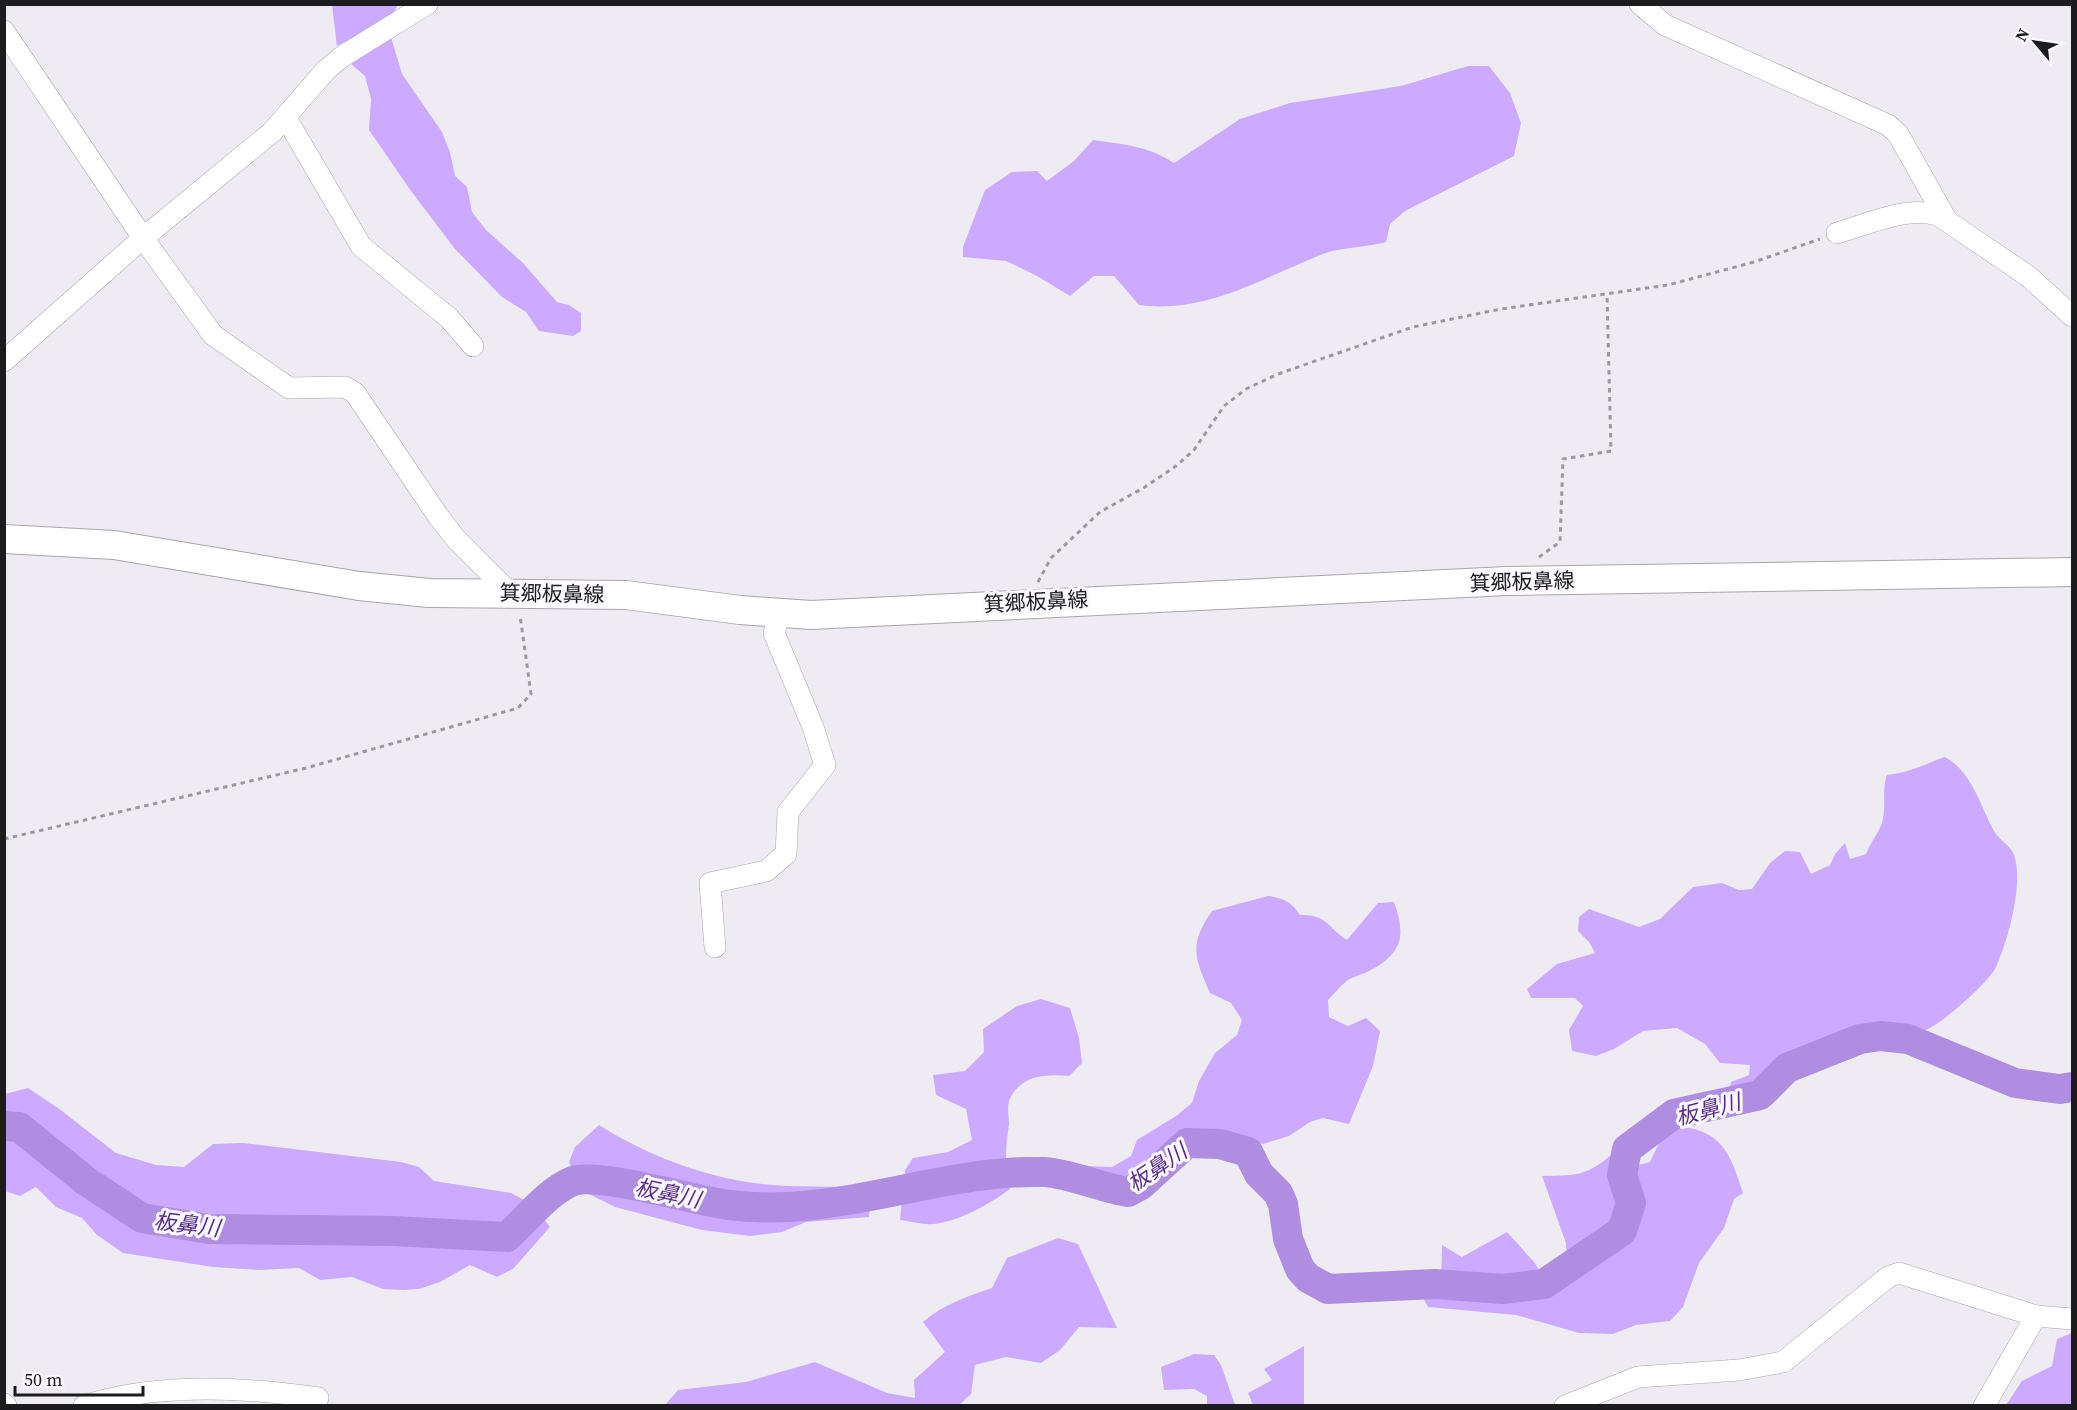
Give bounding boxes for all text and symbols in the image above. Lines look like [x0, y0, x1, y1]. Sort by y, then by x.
north arrow [2005, 12, 2065, 72]
text: N [2009, 24, 2034, 45]
street label: 箕郷板鼻線 [1469, 565, 1575, 598]
street label: 箕郷板鼻線 [499, 578, 605, 609]
street label: 箕郷板鼻線 [983, 584, 1089, 619]
water label: 板鼻川 [1672, 1085, 1746, 1132]
water label: 板鼻川 [1121, 1135, 1194, 1198]
water label: 板鼻川 [633, 1171, 705, 1215]
water label: 板鼻川 [152, 1205, 224, 1243]
scale bar [15, 1359, 142, 1397]
text: 50 m [24, 1367, 62, 1392]

